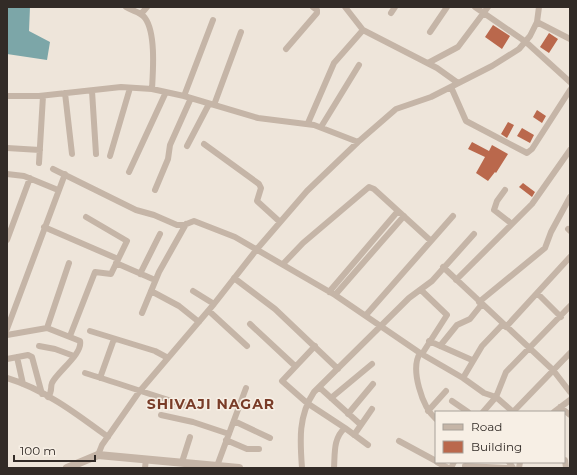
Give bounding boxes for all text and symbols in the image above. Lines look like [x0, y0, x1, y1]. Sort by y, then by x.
district label: SHIVAJI NAGAR [147, 395, 275, 413]
legend [435, 411, 565, 463]
text: Road [471, 419, 502, 434]
scale bar [14, 437, 95, 463]
text: Building [471, 439, 522, 454]
text: 100 m [20, 443, 56, 458]

